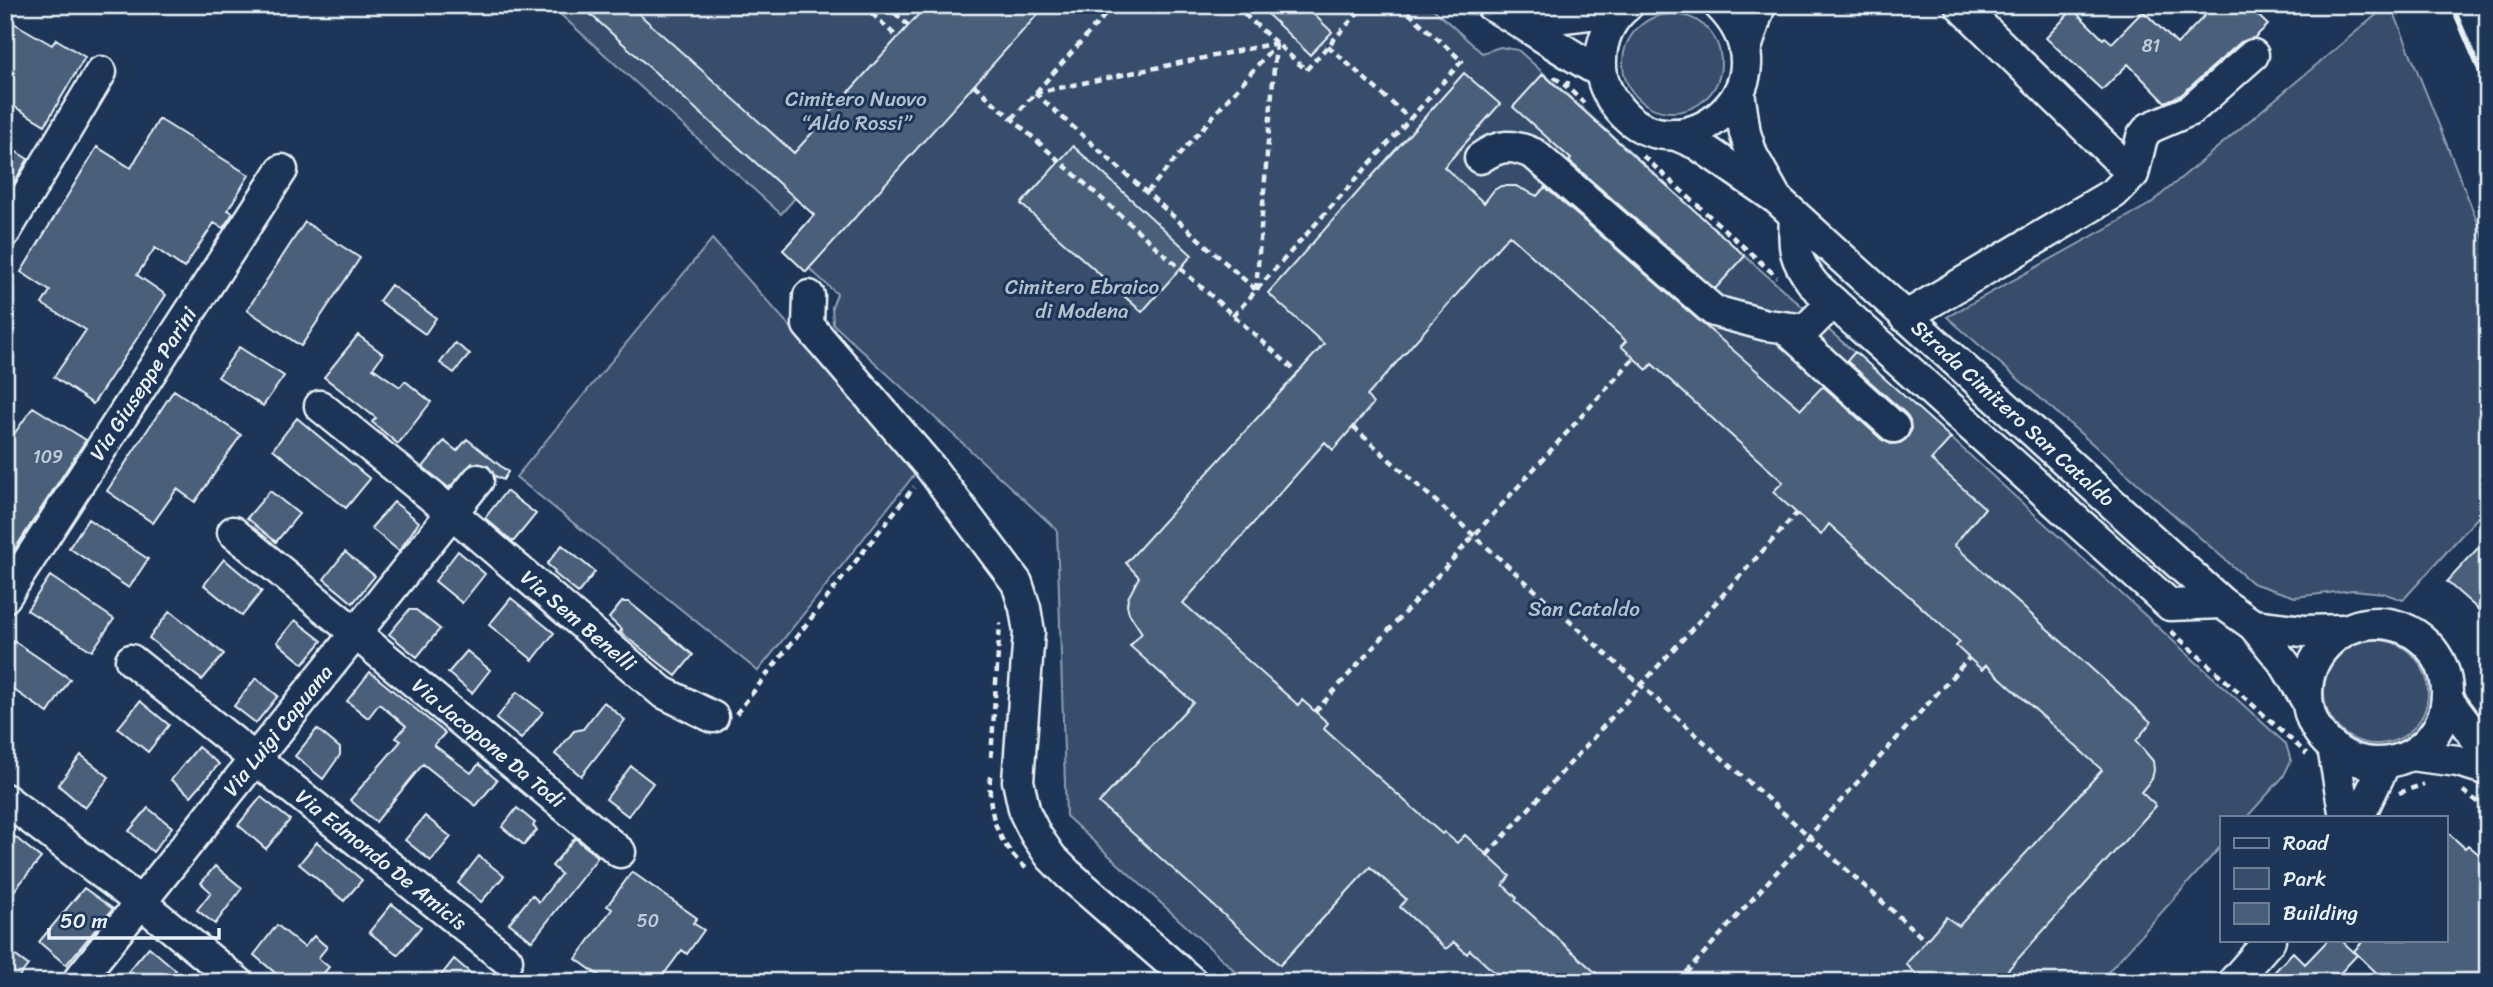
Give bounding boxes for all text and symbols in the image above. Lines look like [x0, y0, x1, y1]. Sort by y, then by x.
house number: 81 [2142, 30, 2161, 62]
park label: Cimitero Nuovo “Aldo Rossi” [785, 80, 927, 142]
park label: Cimitero Ebraico di Modena [1005, 268, 1159, 330]
street label: Via Giuseppe Parini [79, 298, 208, 469]
street label: Strada Cimitero San Cataldo [1902, 310, 2124, 517]
house number: 109 [33, 441, 63, 473]
street label: Via Sem Benelli [511, 560, 646, 682]
park label: San Cataldo [1528, 590, 1640, 628]
street label: Via Luigi Capuana [213, 655, 343, 805]
street label: Via Jacopone Da Todi [403, 668, 574, 819]
street label: Via Edmondo De Amicis [287, 779, 476, 941]
legend [2220, 816, 2448, 942]
text: Road [2283, 824, 2330, 862]
text: Park [2283, 860, 2326, 898]
text: Building [2283, 894, 2359, 932]
scale bar [49, 896, 219, 940]
text: 50 m [60, 902, 108, 940]
house number: 50 [637, 905, 659, 937]

